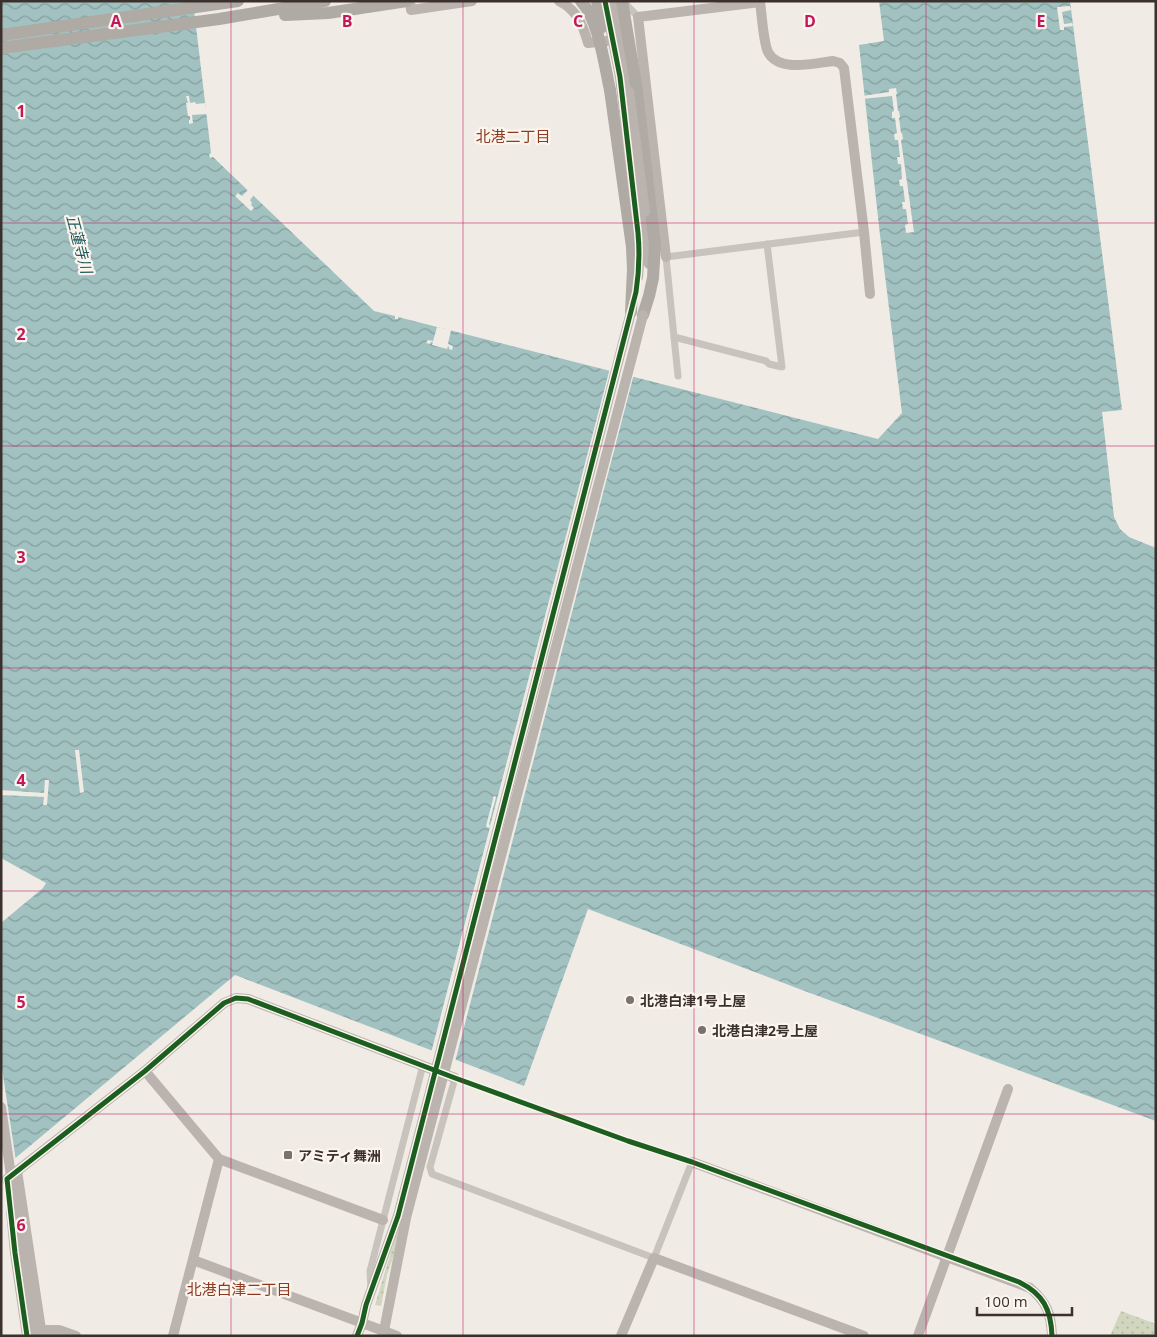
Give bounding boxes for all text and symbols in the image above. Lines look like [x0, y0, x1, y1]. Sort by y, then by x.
text: A [110, 10, 122, 32]
text: B [342, 10, 352, 32]
text: C [573, 10, 583, 32]
text: D [804, 10, 816, 32]
text: E [1037, 10, 1046, 32]
text: 1 [16, 100, 26, 122]
district label: 北港二丁目 [475, 126, 551, 146]
water label: 正蓮寺川 [63, 212, 98, 277]
text: 2 [16, 323, 26, 345]
text: 3 [16, 546, 26, 568]
text: 4 [16, 769, 26, 791]
text: 5 [16, 991, 26, 1013]
place label: 北港白津1号上屋 [640, 991, 746, 1010]
marker: 北港白津1号上屋 [624, 994, 636, 1006]
place label: 北港白津2号上屋 [712, 1021, 818, 1040]
marker: 北港白津2号上屋 [696, 1024, 708, 1036]
place label: アミティ舞洲 [298, 1146, 381, 1165]
marker: アミティ舞洲 [282, 1149, 294, 1161]
text: 6 [16, 1214, 26, 1236]
district label: 北港白津二丁目 [186, 1279, 292, 1299]
scale bar [977, 1284, 1072, 1316]
text: 100 m [984, 1291, 1028, 1311]

